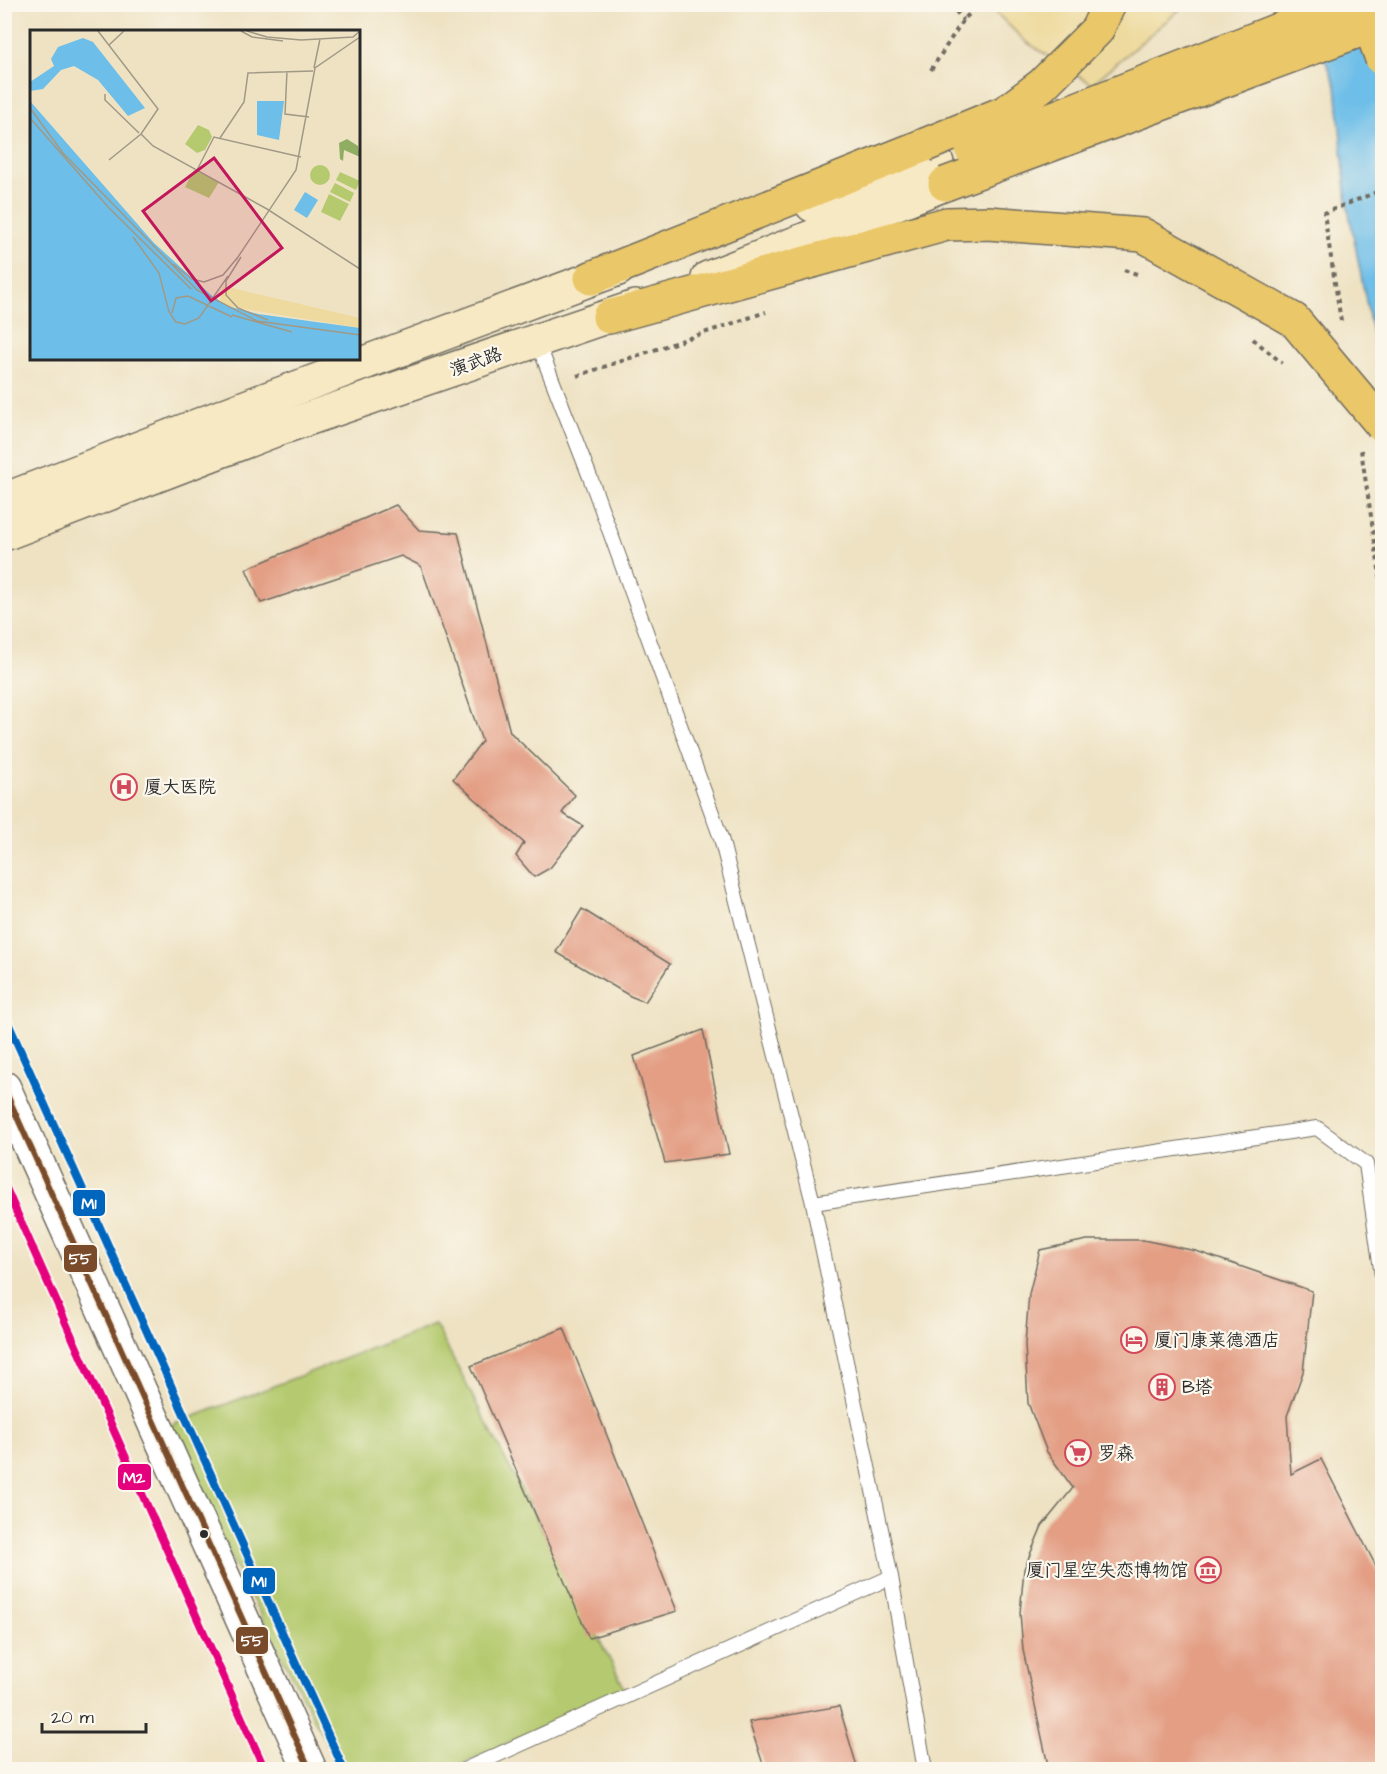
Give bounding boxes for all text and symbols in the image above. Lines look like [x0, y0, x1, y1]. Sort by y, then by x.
inset map [30, 30, 360, 360]
street label: 演武路 [446, 341, 506, 383]
hospital icon: 厦大医院 [109, 772, 139, 802]
place label: 厦大医院 [144, 775, 216, 800]
line badge: M1 [72, 1189, 106, 1217]
text: M1 [81, 1193, 98, 1215]
line badge: 55 [63, 1244, 98, 1273]
text: 55 [69, 1248, 92, 1270]
hotel icon: 厦门康莱德酒店 [1119, 1325, 1149, 1355]
place label: 厦门康莱德酒店 [1154, 1328, 1280, 1353]
building icon: B塔 [1147, 1372, 1177, 1402]
place label: B塔 [1182, 1375, 1213, 1400]
supermarket icon: 罗森 [1063, 1438, 1093, 1468]
place label: 罗森 [1098, 1441, 1134, 1466]
line badge: M2 [117, 1463, 152, 1491]
text: M2 [123, 1467, 146, 1489]
unlabelled marker [198, 1528, 210, 1540]
museum icon: 厦门星空失恋博物馆 [1193, 1555, 1223, 1585]
place label: 厦门星空失恋博物馆 [1026, 1558, 1188, 1583]
line badge: M1 [242, 1567, 276, 1595]
text: M1 [251, 1571, 268, 1593]
line badge: 55 [235, 1626, 269, 1655]
text: 55 [241, 1630, 264, 1652]
scale bar [42, 1696, 146, 1734]
text: 20 m [51, 1705, 94, 1730]

